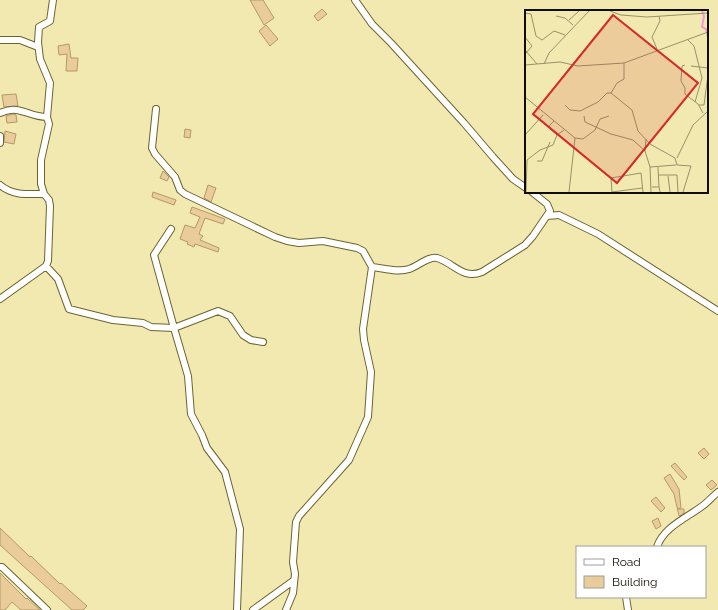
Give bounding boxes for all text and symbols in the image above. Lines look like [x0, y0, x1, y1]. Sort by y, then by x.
inset map [525, 10, 708, 193]
legend [576, 546, 706, 598]
text: Road [612, 555, 641, 569]
text: Building [612, 575, 658, 589]

